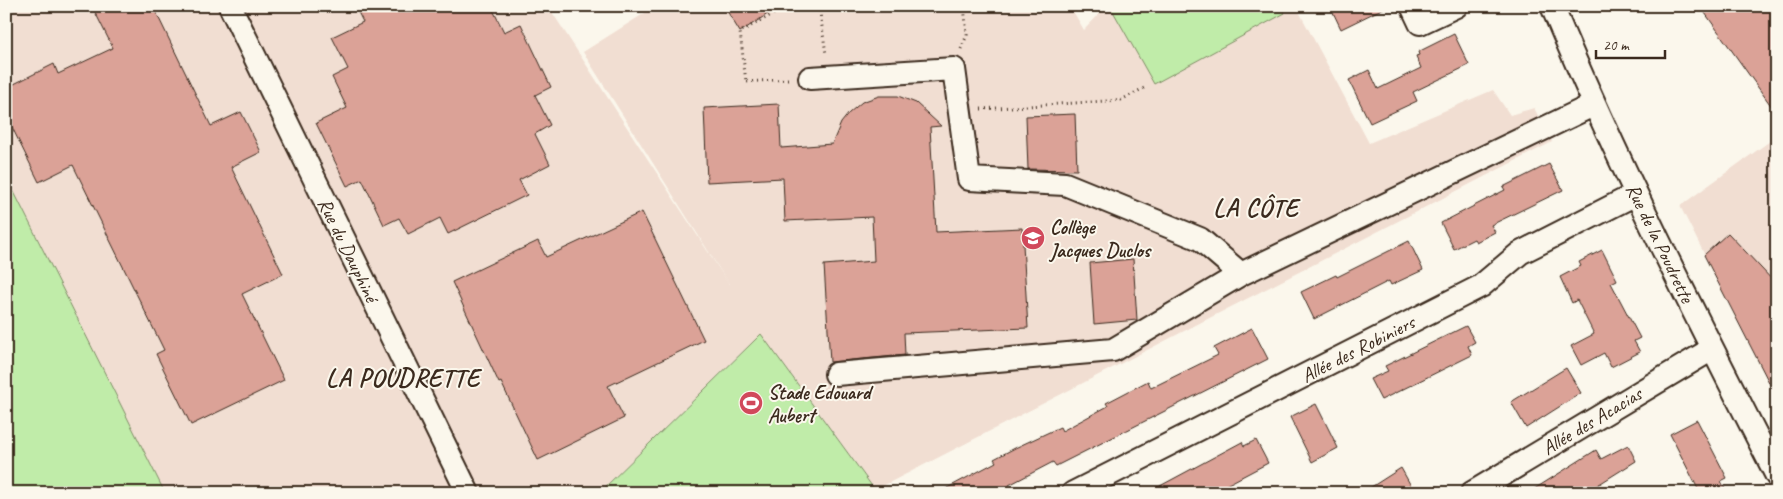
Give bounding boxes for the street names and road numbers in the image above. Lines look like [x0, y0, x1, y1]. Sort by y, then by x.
street label: Rue de la Poudrette [1620, 179, 1700, 308]
street label: Rue du Dauphiné [312, 194, 385, 309]
street label: Allée des Robiniers [1297, 309, 1421, 388]
street label: Allée des Acacias [1538, 380, 1648, 461]

